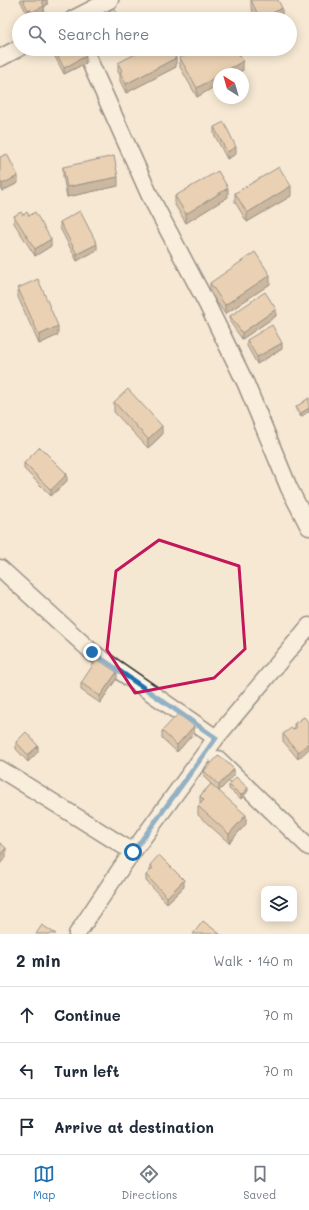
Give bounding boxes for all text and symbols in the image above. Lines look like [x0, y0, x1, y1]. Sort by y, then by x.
search box [12, 12, 297, 56]
icon: search [26, 23, 48, 45]
text: Search here [58, 24, 149, 44]
north arrow [213, 68, 249, 104]
route end [83, 643, 101, 661]
route start [124, 843, 142, 861]
map controls [261, 886, 297, 922]
button: layers [261, 886, 297, 922]
text: 2 min [16, 949, 61, 971]
text: Walk · 140 m [213, 952, 293, 969]
icon: ahead [16, 1004, 38, 1026]
text: Continue [54, 1005, 121, 1025]
text: 70 m [263, 1006, 293, 1023]
icon: left [16, 1060, 38, 1082]
text: Turn left [54, 1061, 119, 1081]
text: 70 m [263, 1062, 293, 1079]
icon: arrive [16, 1116, 38, 1138]
text: Arrive at destination [54, 1117, 214, 1137]
tab: Map [33, 1163, 55, 1202]
tab: Directions [121, 1163, 177, 1202]
tab: Saved [243, 1163, 276, 1202]

